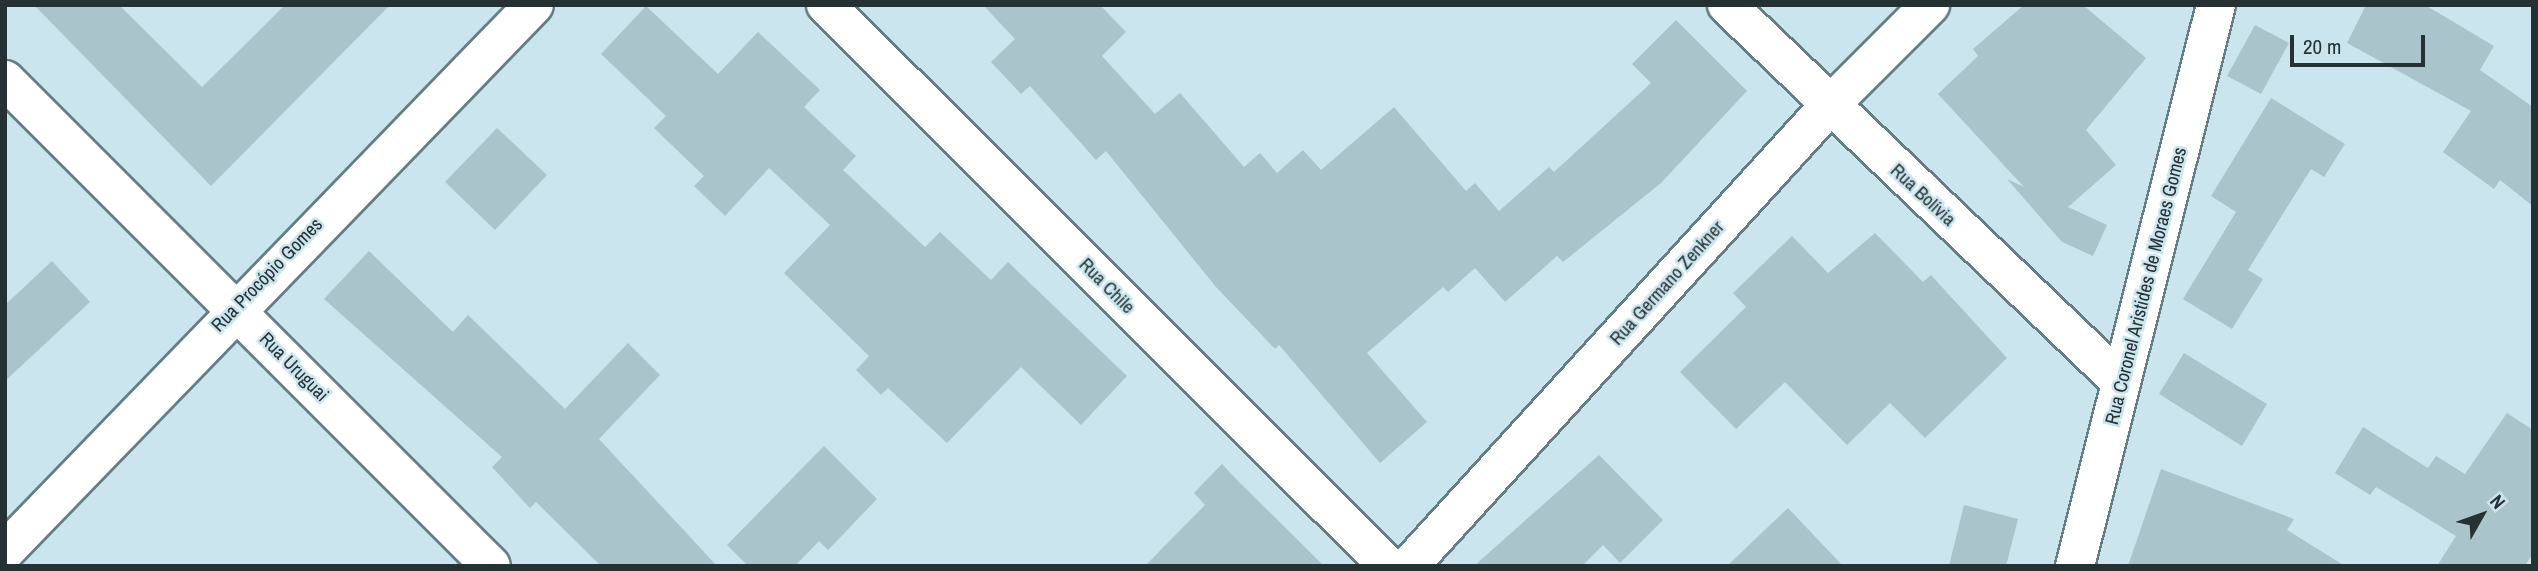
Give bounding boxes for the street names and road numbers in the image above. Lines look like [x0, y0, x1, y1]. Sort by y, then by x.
street label: Rua Coronel Aristides de Moraes Gomes [2100, 145, 2192, 427]
street label: Rua Bolívia [1886, 159, 1960, 231]
street label: Rua Procópio Gomes [207, 213, 327, 337]
street label: Rua Germano Zenkner [1605, 216, 1729, 350]
street label: Rua Chile [1074, 253, 1140, 319]
street label: Rua Uruguai [255, 328, 333, 406]

